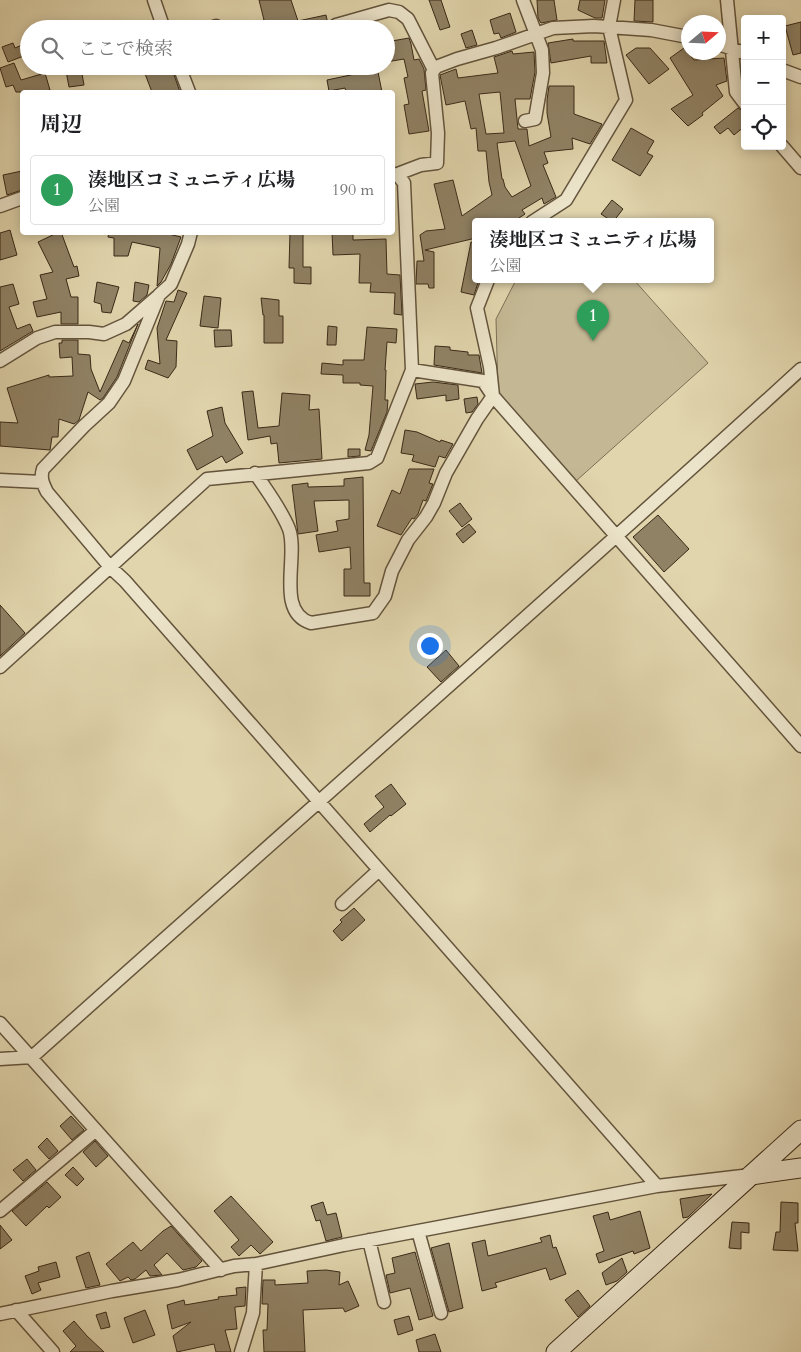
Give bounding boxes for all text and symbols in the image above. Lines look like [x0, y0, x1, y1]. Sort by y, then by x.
north arrow [681, 15, 726, 60]
map controls [741, 15, 786, 150]
button: + [741, 15, 786, 60]
search box [20, 20, 395, 75]
icon: search [38, 34, 66, 62]
text: ここで検索 [78, 36, 173, 62]
button: − [741, 60, 786, 105]
button: locate [741, 105, 786, 150]
text: 周辺 [40, 110, 82, 139]
text: 湊地区コミュニティ広場 [88, 167, 295, 193]
text: 1 [53, 179, 61, 201]
text: 190 m [332, 179, 374, 201]
text: 公園 [88, 195, 120, 217]
popup [472, 218, 714, 283]
text: 湊地区コミュニティ広場 [489, 227, 697, 253]
text: 公園 [489, 255, 521, 277]
pin: 1 [577, 300, 609, 341]
your location [417, 633, 443, 659]

